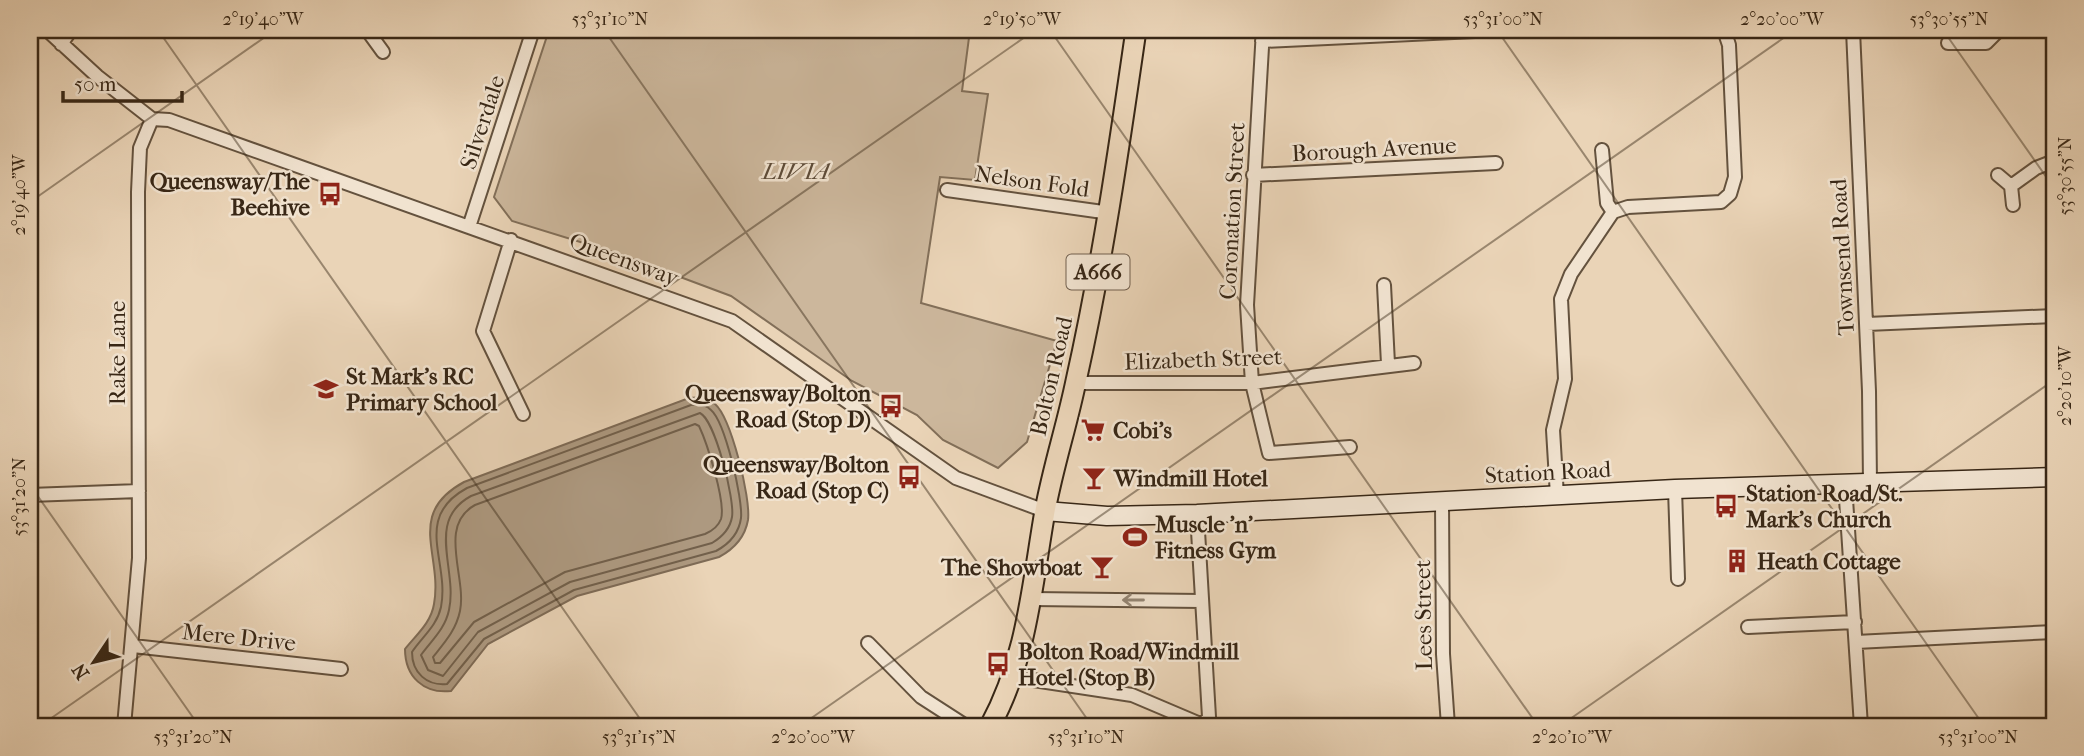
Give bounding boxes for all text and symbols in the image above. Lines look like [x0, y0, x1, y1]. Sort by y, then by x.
text: 2°19'40"W [223, 9, 305, 30]
text: 53°31'10"N [572, 9, 648, 30]
text: 2°19'50"W [983, 9, 1062, 30]
text: 53°31'00"N [1463, 9, 1543, 30]
text: 2°20'00"W [1740, 9, 1825, 30]
text: 53°30'55"N [1909, 9, 1989, 30]
scale bar [63, 60, 182, 104]
text: 50 m [74, 72, 117, 96]
street label: Silverdale [455, 72, 510, 173]
street label: Coronation Street [1214, 122, 1251, 300]
street label: Borough Avenue [1291, 132, 1457, 167]
text: 53°30'55"N [2055, 136, 2076, 216]
text: 2°19'40"W [9, 153, 30, 235]
park label: LIVIA [760, 158, 831, 185]
street label: Nelson Fold [973, 160, 1091, 203]
place label: Queensway/The Beehive [150, 168, 311, 221]
street label: Townsend Road [1825, 177, 1860, 336]
bus stop icon: Queensway/The Beehive [316, 180, 344, 208]
street label: Queensway [565, 227, 683, 292]
road number: A666 [1066, 254, 1130, 290]
street label: Rake Lane [104, 301, 131, 405]
street label: Bolton Road [1025, 313, 1078, 439]
street label: Elizabeth Street [1124, 343, 1283, 376]
text: 2°20'10"W [2055, 345, 2076, 426]
place label: St Mark's RC Primary School [346, 363, 498, 416]
school or university icon: St Mark's RC Primary School [312, 375, 340, 403]
place label: Queensway/Bolton Road (Stop D) [685, 380, 872, 433]
bus stop icon: Queensway/Bolton Road (Stop D) [877, 392, 905, 420]
supermarket icon: Cobi's [1079, 416, 1107, 444]
place label: Cobi's [1113, 417, 1173, 444]
place label: Queensway/Bolton Road (Stop C) [703, 451, 890, 504]
street label: Station Road [1484, 456, 1612, 489]
text: 53°31'20"N [9, 457, 30, 537]
bus stop icon: Queensway/Bolton Road (Stop C) [895, 463, 923, 491]
bar icon: Windmill Hotel [1080, 464, 1108, 492]
place label: Windmill Hotel [1113, 465, 1269, 492]
place label: Station Road/St. Mark's Church [1746, 480, 1903, 533]
bus stop icon: Station Road/St. Mark's Church [1712, 492, 1740, 520]
place label: Muscle 'n' Fitness Gym [1154, 511, 1277, 564]
sports icon: Muscle 'n' Fitness Gym [1121, 523, 1149, 551]
building icon: Heath Cottage [1723, 547, 1751, 575]
place label: Heath Cottage [1757, 548, 1901, 575]
bar icon: The Showboat [1088, 553, 1116, 581]
place label: The Showboat [940, 554, 1083, 581]
street label: Lees Street [1409, 559, 1438, 671]
one-way arrow [1122, 593, 1145, 607]
street label: Mere Drive [181, 618, 297, 657]
north arrow [60, 626, 130, 696]
place label: Bolton Road/Windmill Hotel (Stop B) [1018, 638, 1240, 691]
bus stop icon: Bolton Road/Windmill Hotel (Stop B) [984, 650, 1012, 678]
text: N [67, 658, 94, 683]
text: 53°31'20"N [153, 727, 233, 748]
text: 53°31'15"N [602, 727, 676, 748]
text: 2°20'00"W [771, 727, 856, 748]
text: 53°31'10"N [1048, 727, 1124, 748]
text: 2°20'10"W [1532, 727, 1613, 748]
text: 53°31'00"N [1938, 727, 2018, 748]

